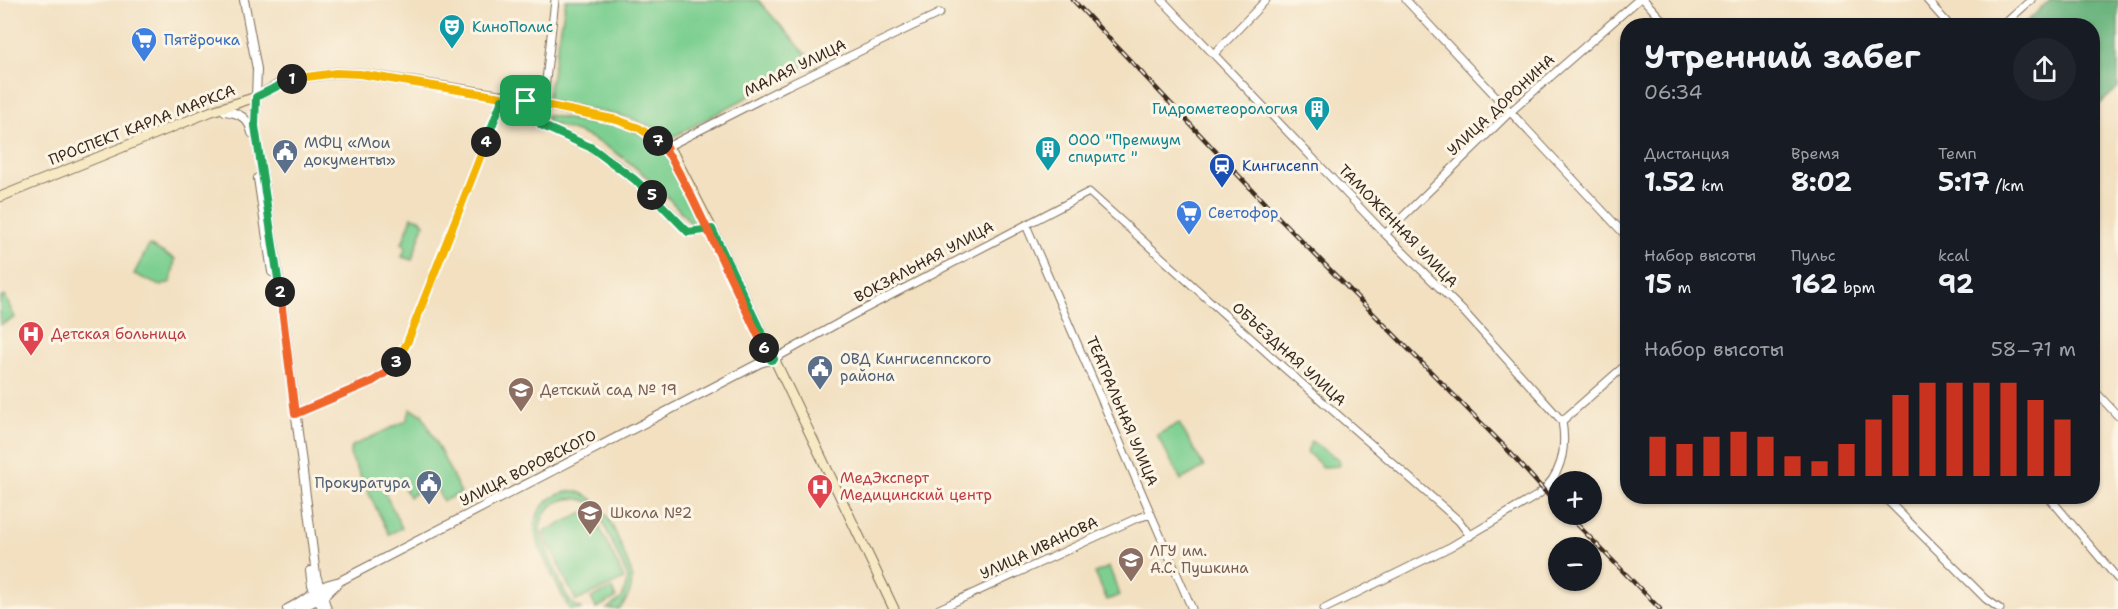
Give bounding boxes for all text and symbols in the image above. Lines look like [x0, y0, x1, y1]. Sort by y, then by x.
theatre icon: КиноПолис [437, 12, 467, 50]
place label: КиноПолис [472, 17, 553, 37]
supermarket icon: Пятёрочка [129, 25, 159, 63]
place label: Пятёрочка [164, 30, 241, 50]
text: Утренний забег [1644, 34, 1921, 79]
street label: МАЛАЯ УЛИЦА [741, 35, 850, 101]
button: share [2013, 38, 2076, 101]
street label: УЛИЦА ДОРОНИНА [1443, 50, 1559, 160]
pin: 1 [277, 64, 307, 94]
text: 1 [288, 68, 296, 89]
pin [500, 75, 551, 126]
text: 06:34 [1644, 79, 1703, 105]
street label: ПРОСПЕКТ КАРЛА МАРКСА [46, 80, 238, 170]
icon: arrive [509, 84, 542, 117]
building icon: Гидрометеорология [1302, 94, 1332, 132]
place label: Гидрометеорология [1152, 99, 1298, 119]
pin: 7 [643, 126, 673, 156]
pin: 4 [471, 127, 501, 157]
text: 7 [652, 130, 664, 151]
place label: ООО "Премиум спиритс " [1068, 130, 1181, 167]
text: 4 [480, 131, 492, 152]
place label: МФЦ «Мои документы» [304, 133, 396, 170]
building icon: ООО "Премиум спиритс " [1033, 134, 1063, 172]
public building icon: МФЦ «Мои документы» [270, 137, 300, 175]
text: Дистанция [1644, 143, 1730, 164]
text: Время [1791, 143, 1840, 164]
text: Темп [1938, 143, 1977, 164]
station icon: Кингисепп [1207, 151, 1237, 189]
place label: Кингисепп [1242, 156, 1319, 176]
street label: ТАМОЖЕННАЯ УЛИЦА [1334, 160, 1462, 292]
text: 1.52 [1644, 164, 1696, 199]
text: 8:02 [1791, 164, 1852, 199]
text: 5:17 [1938, 164, 1990, 199]
text: km [1696, 175, 1724, 196]
text: /km [1990, 175, 2024, 196]
pin: 5 [637, 180, 667, 210]
text: 5 [647, 184, 657, 205]
supermarket icon: Светофор [1174, 198, 1204, 236]
place label: Светофор [1208, 203, 1279, 223]
street label: ВОКЗАЛЬНАЯ УЛИЦА [851, 217, 997, 307]
text: Набор высоты [1644, 245, 1756, 266]
text: Пульс [1791, 245, 1836, 266]
text: kcal [1938, 245, 1969, 266]
text: 15 [1644, 266, 1672, 301]
text: 162 [1791, 266, 1838, 301]
text: 92 [1938, 266, 1974, 301]
pin: 2 [265, 277, 295, 307]
text: m [1672, 277, 1691, 298]
text: bpm [1838, 277, 1875, 298]
text: 2 [274, 281, 286, 302]
street label: ОБЪЕЗДНАЯ УЛИЦА [1228, 298, 1350, 411]
hospital icon: Детская больница [16, 319, 46, 357]
place label: Детская больница [51, 324, 187, 344]
pin: 6 [749, 333, 779, 363]
street label: ТЕАТРАЛЬНАЯ УЛИЦА [1081, 333, 1163, 489]
text: Набор высоты [1644, 336, 1784, 362]
text: 58–71 m [1991, 336, 2076, 362]
text: 6 [758, 337, 770, 358]
pin: 3 [381, 347, 411, 377]
place label: ОВД Кингисеппского района [840, 349, 991, 386]
text: 3 [390, 351, 402, 372]
public building icon: ОВД Кингисеппского района [805, 353, 835, 391]
school or university icon: Детский сад № 19 [506, 375, 536, 413]
place label: Детский сад № 19 [540, 380, 677, 400]
street label: УЛИЦА ВОРОВСКОГО [456, 425, 600, 511]
public building icon: Прокуратура [414, 468, 444, 506]
place label: МедЭксперт Медицинский центр [840, 468, 992, 505]
map controls [1548, 471, 1602, 591]
button: + [1548, 471, 1602, 525]
hospital icon: МедЭксперт Медицинский центр [805, 472, 835, 510]
place label: Прокуратура [315, 473, 411, 493]
school or university icon: Школа №2 [575, 498, 605, 536]
place label: Школа №2 [610, 503, 692, 523]
street label: УЛИЦА ИВАНОВА [977, 512, 1101, 584]
button: − [1548, 537, 1602, 591]
place label: ЛГУ им. А.С. Пушкина [1150, 541, 1249, 578]
school or university icon: ЛГУ им. А.С. Пушкина [1116, 545, 1146, 583]

